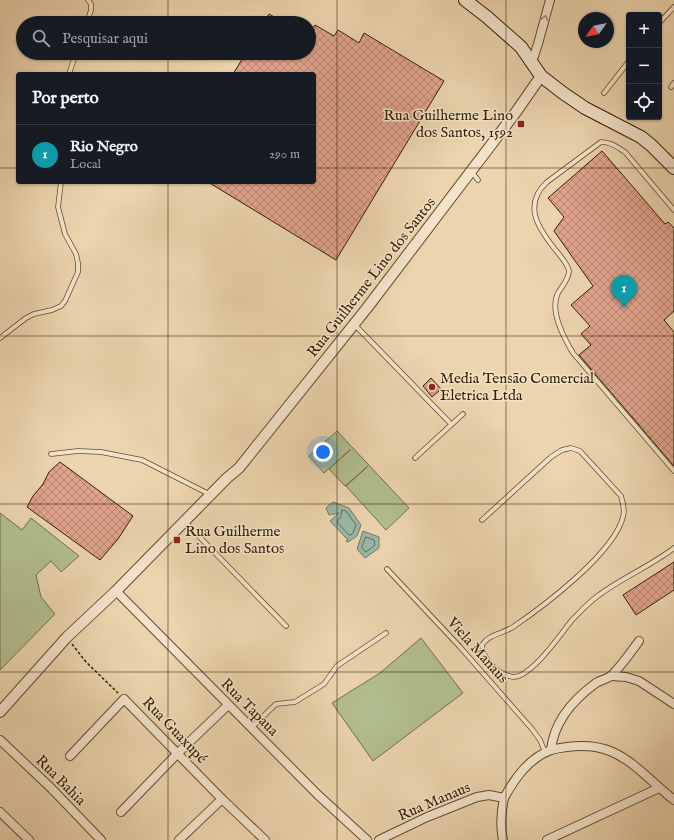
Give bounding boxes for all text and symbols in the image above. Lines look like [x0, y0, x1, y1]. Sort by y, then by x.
north arrow [578, 12, 614, 48]
map controls [626, 12, 662, 120]
button: + [626, 12, 662, 48]
one-way arrow [541, 14, 549, 21]
search box [16, 16, 316, 60]
icon: search [30, 27, 52, 49]
text: Pesquisar aqui [62, 29, 148, 48]
button: − [626, 48, 662, 84]
button: locate [626, 84, 662, 120]
text: Por perto [32, 88, 99, 109]
place label: Rua Guilherme Lino dos Santos, 1592 [384, 106, 513, 142]
marker: Rua Guilherme Lino dos Santos, 1592 [516, 119, 526, 129]
text: Rio Negro [70, 137, 138, 156]
text: 1 [43, 146, 47, 163]
text: 290 m [269, 146, 300, 163]
text: Local [70, 156, 101, 173]
street label: Rua Guilherme Lino dos Santos [303, 193, 440, 361]
pin: 1 [611, 275, 637, 308]
place label: Media Tensão Comercial Eletrica Ltda [440, 369, 595, 405]
marker: Media Tensão Comercial Eletrica Ltda [427, 382, 437, 392]
your location [313, 442, 333, 462]
place label: Rua Guilherme Lino dos Santos [185, 522, 284, 558]
marker: Rua Guilherme Lino dos Santos [172, 535, 182, 545]
street label: Viela Manaus [442, 613, 512, 687]
street label: Rua Tapaua [217, 674, 283, 741]
street label: Rua Guaxupé [138, 693, 211, 768]
street label: Rua Bahia [31, 751, 90, 810]
street label: Rua Manaus [395, 778, 473, 825]

